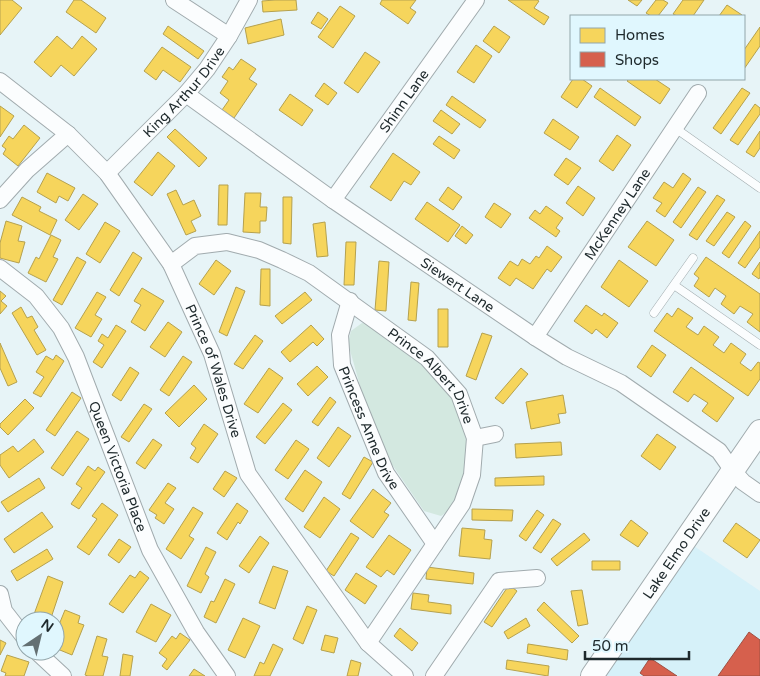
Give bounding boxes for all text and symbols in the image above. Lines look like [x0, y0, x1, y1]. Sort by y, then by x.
legend [570, 15, 745, 80]
text: Homes [615, 26, 665, 44]
street label: King Arthur Drive [139, 43, 228, 141]
text: Shops [615, 51, 659, 69]
street label: Shinn Lane [376, 66, 432, 136]
street label: McKenney Lane [581, 165, 654, 263]
street label: Siewert Lane [418, 254, 498, 316]
street label: Prince of Wales Drive [182, 301, 245, 440]
street label: Prince Albert Drive [384, 324, 478, 426]
street label: Princess Anne Drive [335, 364, 403, 493]
street label: Queen Victoria Place [85, 399, 151, 534]
street label: Lake Elmo Drive [639, 504, 714, 602]
north arrow [15, 611, 65, 661]
text: N [38, 616, 57, 636]
scale bar [585, 628, 689, 660]
text: 50 m [592, 637, 629, 655]

